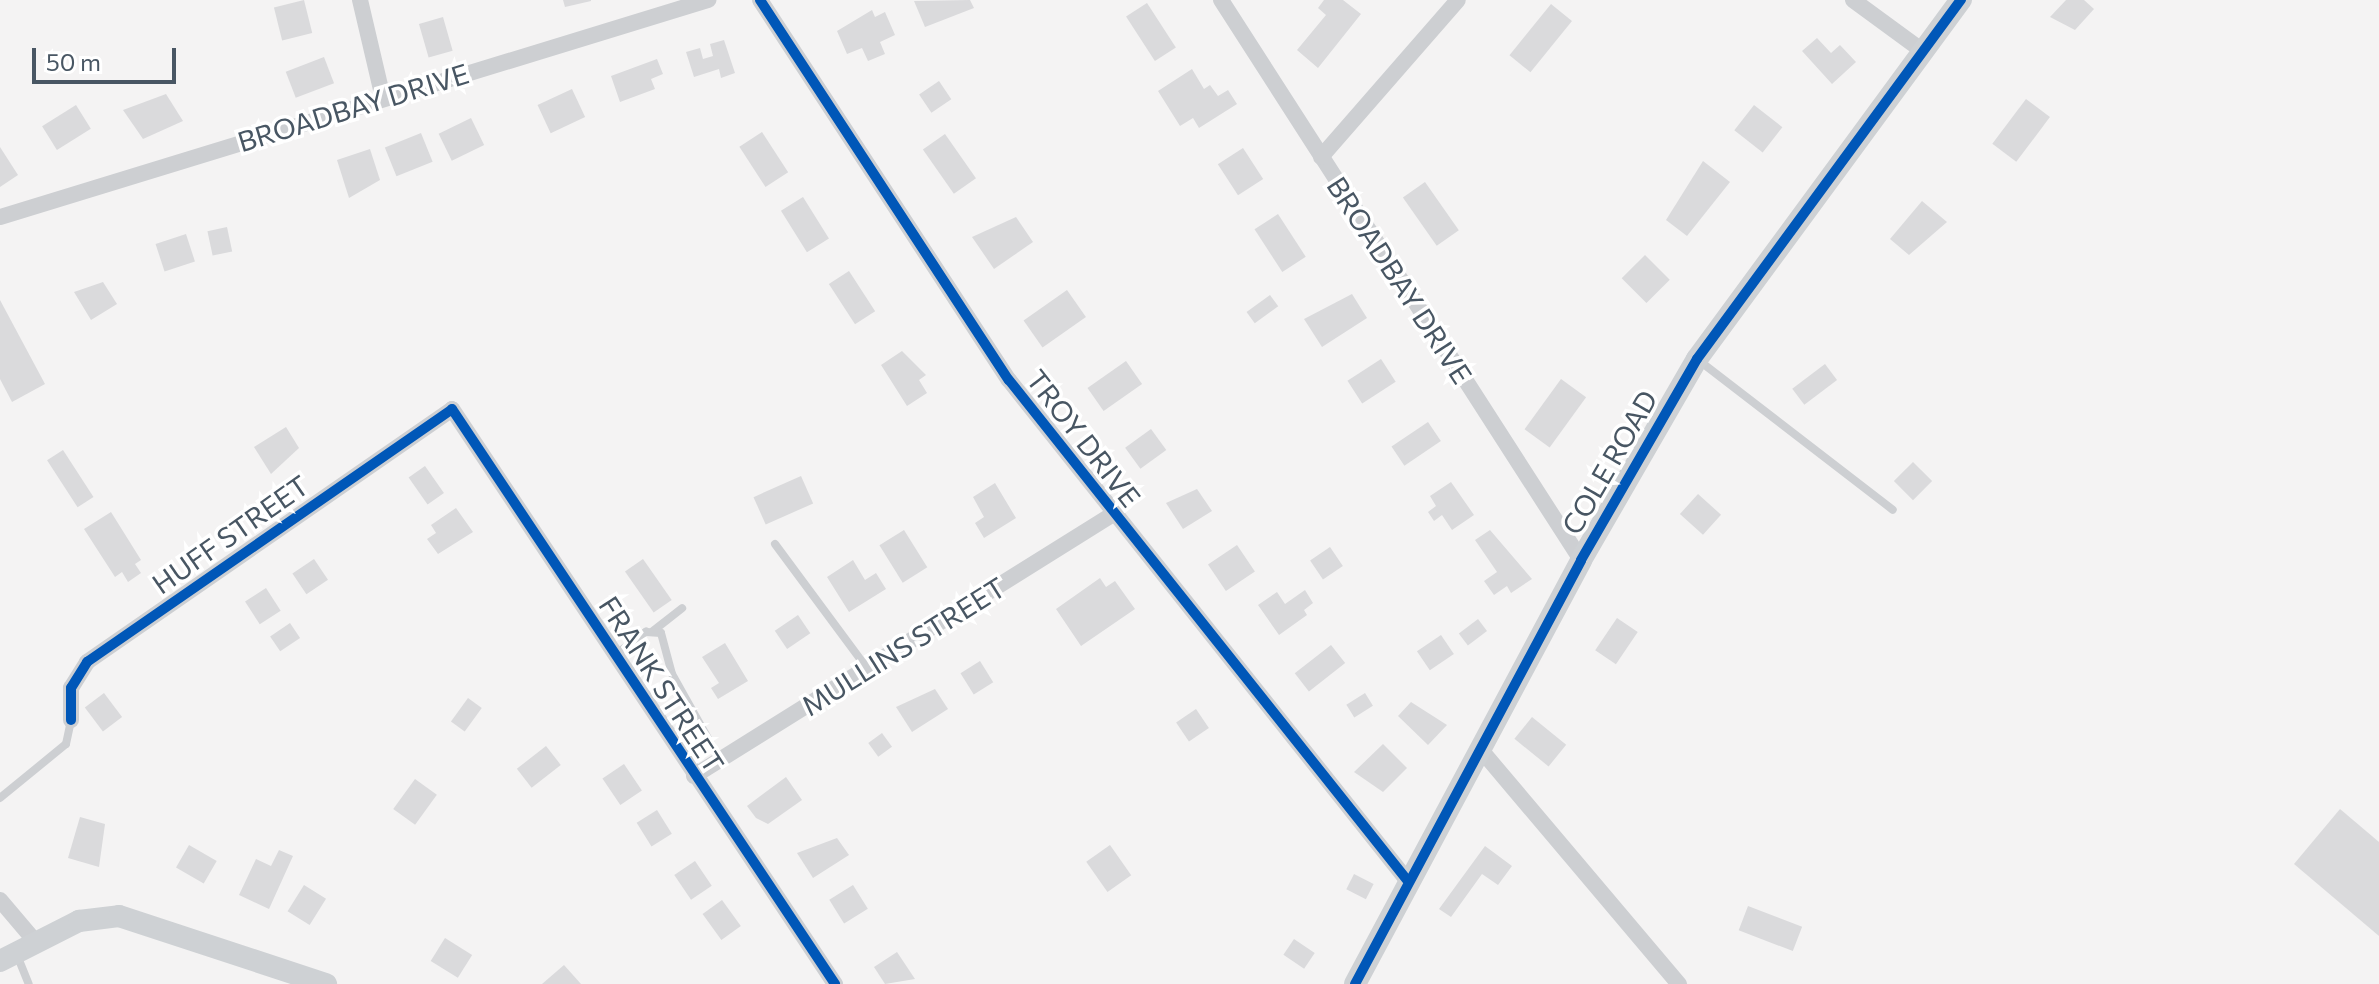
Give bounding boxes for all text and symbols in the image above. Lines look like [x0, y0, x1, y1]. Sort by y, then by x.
scale bar [36, 32, 180, 82]
text: 50 m [46, 47, 101, 76]
street label: BROADBAY DRIVE [233, 56, 473, 158]
street label: BROADBAY DRIVE [1321, 170, 1479, 390]
street label: TROY DRIVE [1020, 363, 1148, 513]
street label: COLE ROAD [1554, 384, 1664, 540]
street label: HUFF STREET [145, 468, 315, 600]
street label: MULLINS STREET [795, 570, 1011, 722]
street label: FRANK STREET [593, 590, 731, 778]

